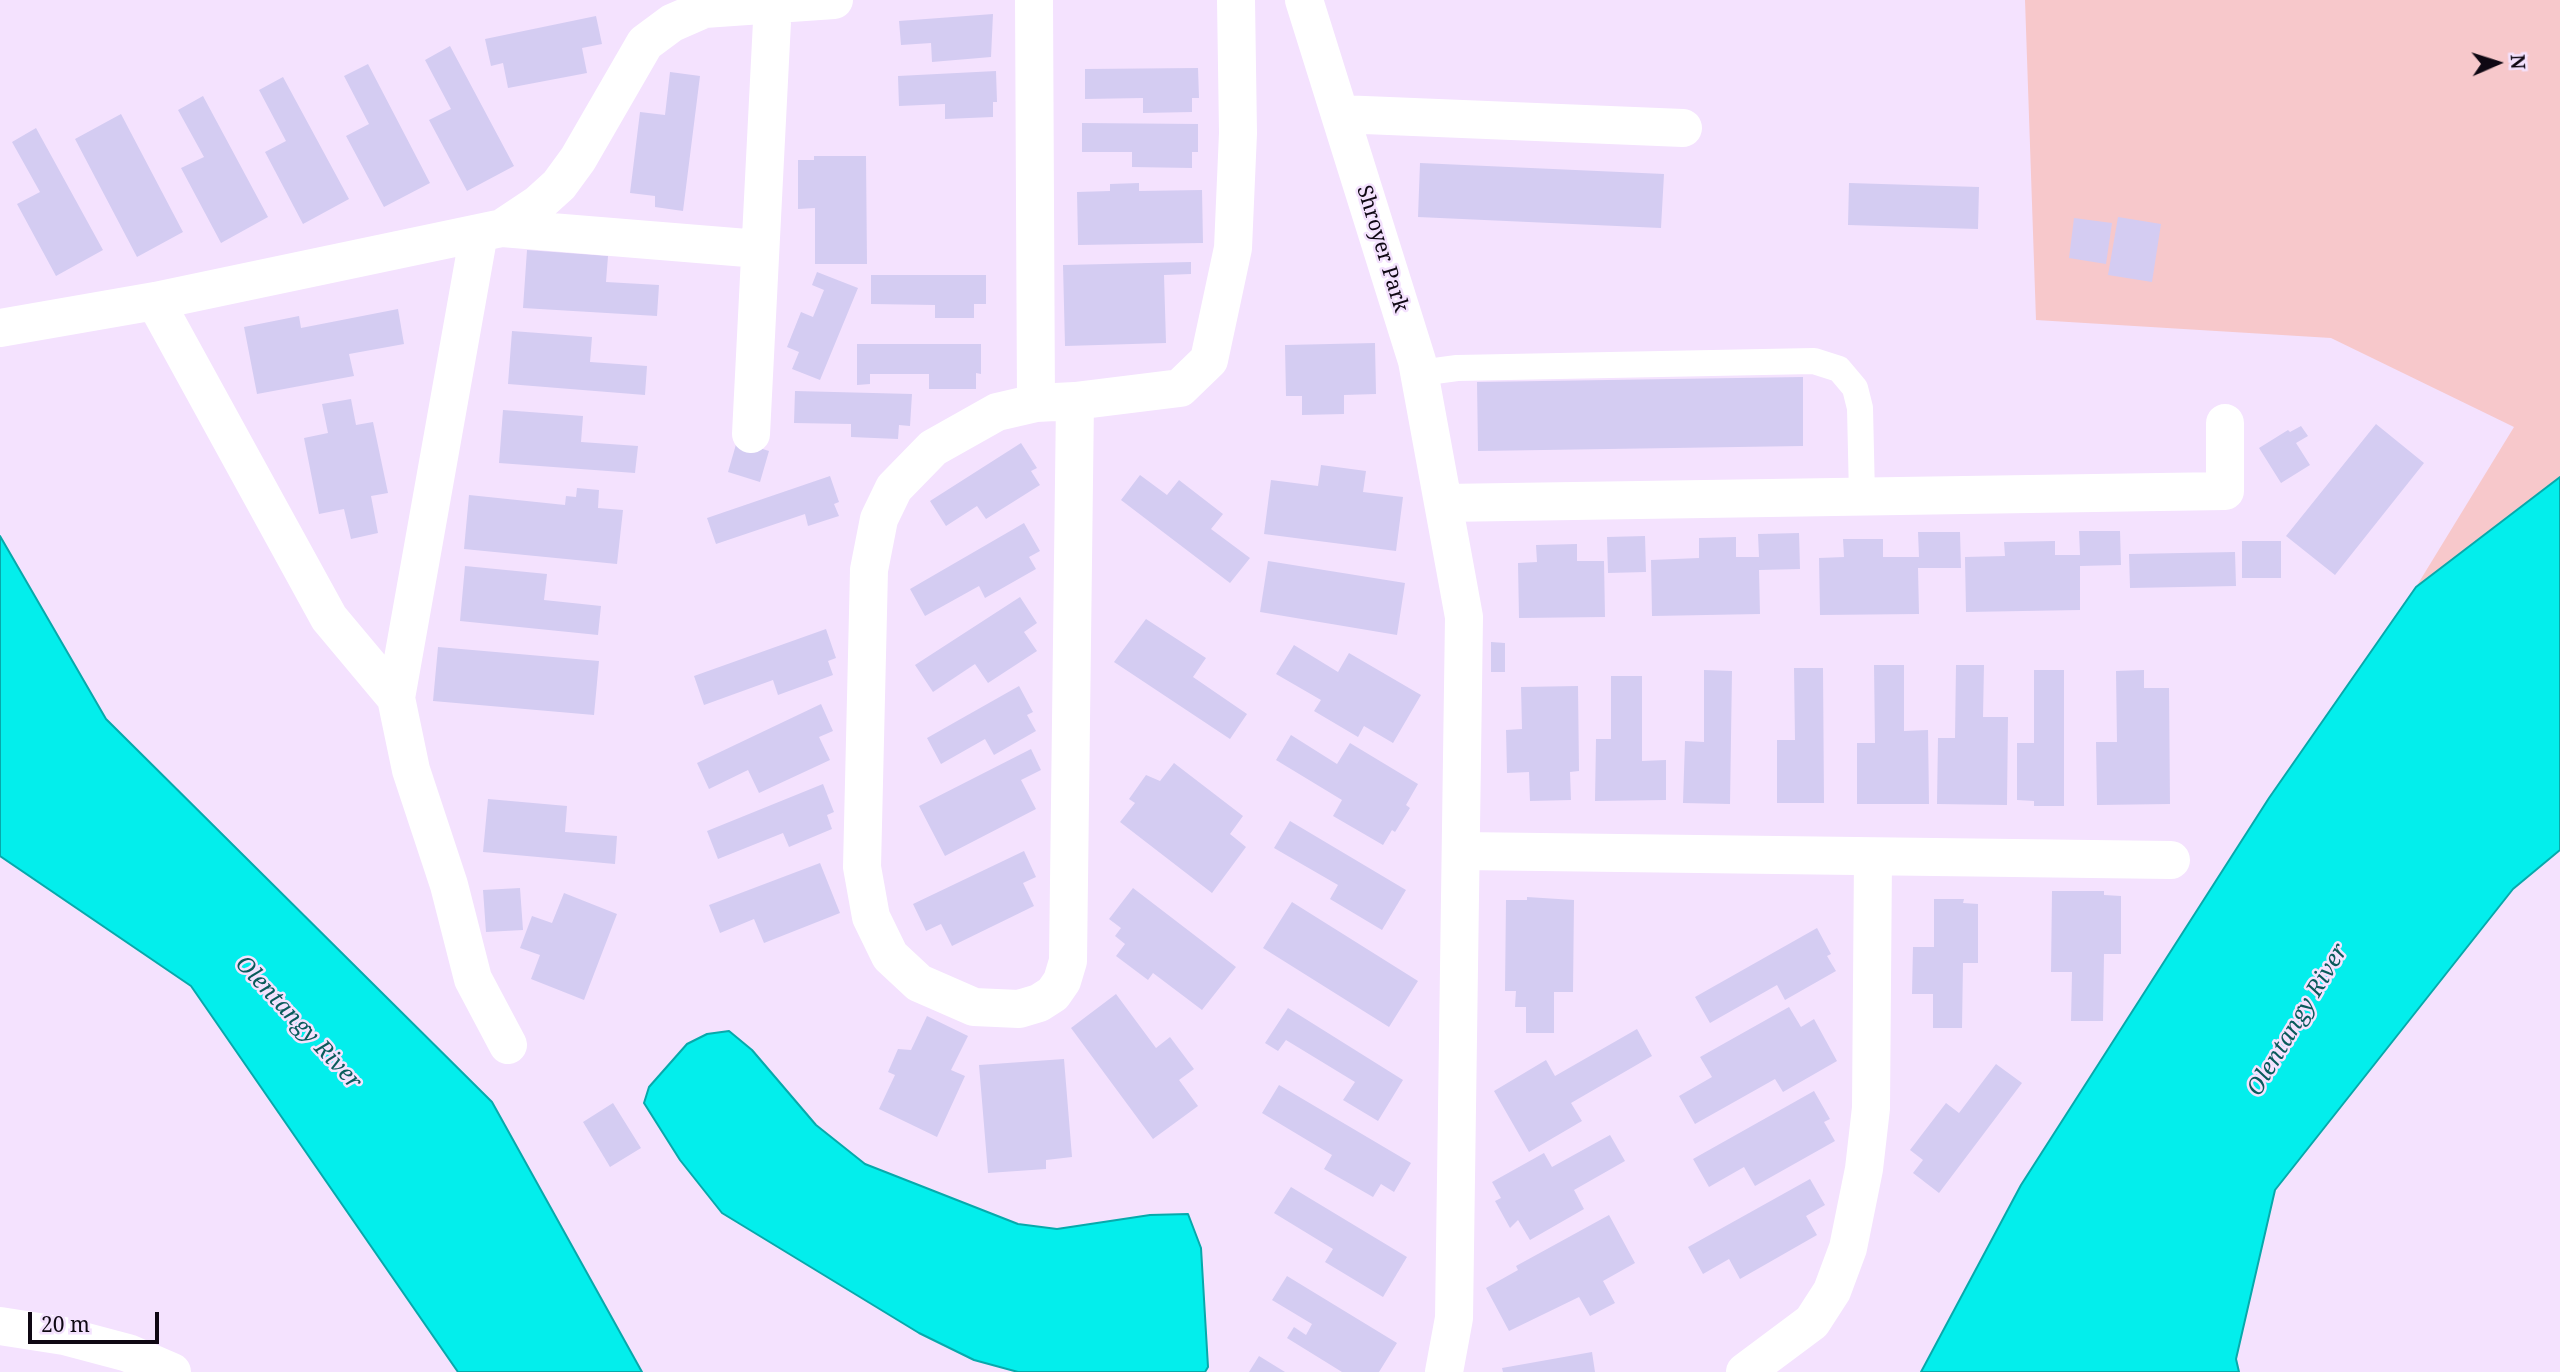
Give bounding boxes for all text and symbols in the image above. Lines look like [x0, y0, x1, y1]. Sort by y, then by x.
north arrow [2462, 28, 2532, 98]
text: N [2505, 54, 2531, 70]
street label: Shroyer Park [1351, 182, 1413, 316]
water label: Olentangy River [2242, 939, 2354, 1101]
water label: Olentangy River [229, 951, 367, 1095]
scale bar [32, 1298, 163, 1342]
text: 20 m [41, 1310, 90, 1338]

